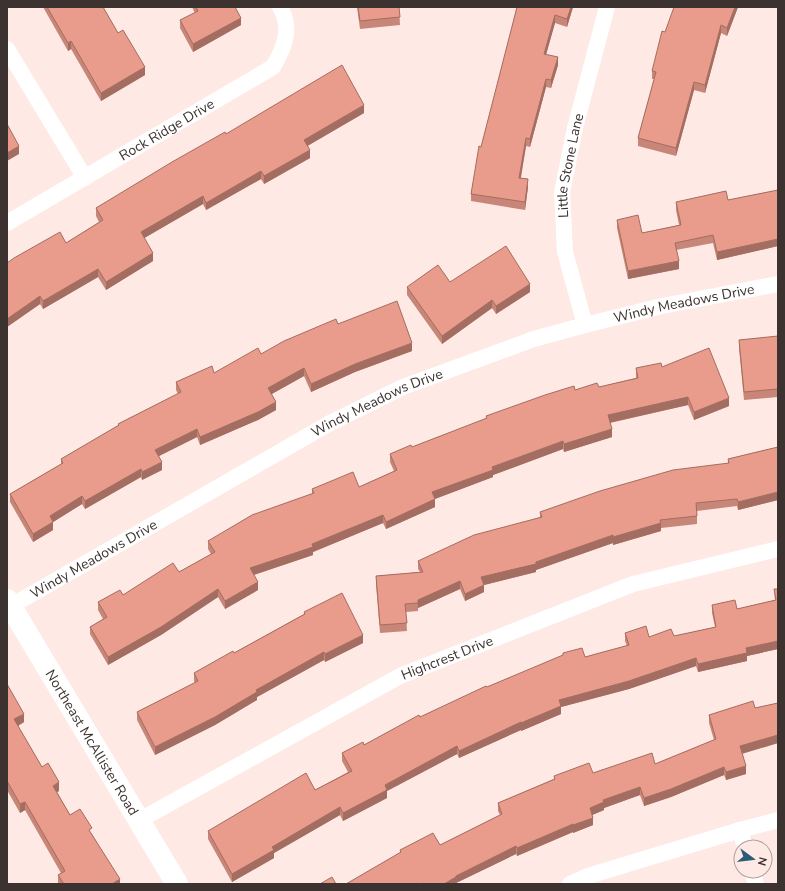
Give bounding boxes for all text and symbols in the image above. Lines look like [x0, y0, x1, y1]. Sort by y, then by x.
street label: Rock Ridge Drive [116, 94, 218, 165]
street label: Little Stone Lane [553, 111, 589, 218]
street label: Windy Meadows Drive [612, 280, 756, 328]
street label: Windy Meadows Drive [308, 364, 446, 442]
street label: Windy Meadows Drive [27, 515, 161, 603]
street label: Highcrest Drive [398, 631, 496, 685]
street label: Northeast McAllister Road [41, 666, 143, 819]
north arrow [733, 839, 773, 879]
text: N [754, 856, 770, 867]

